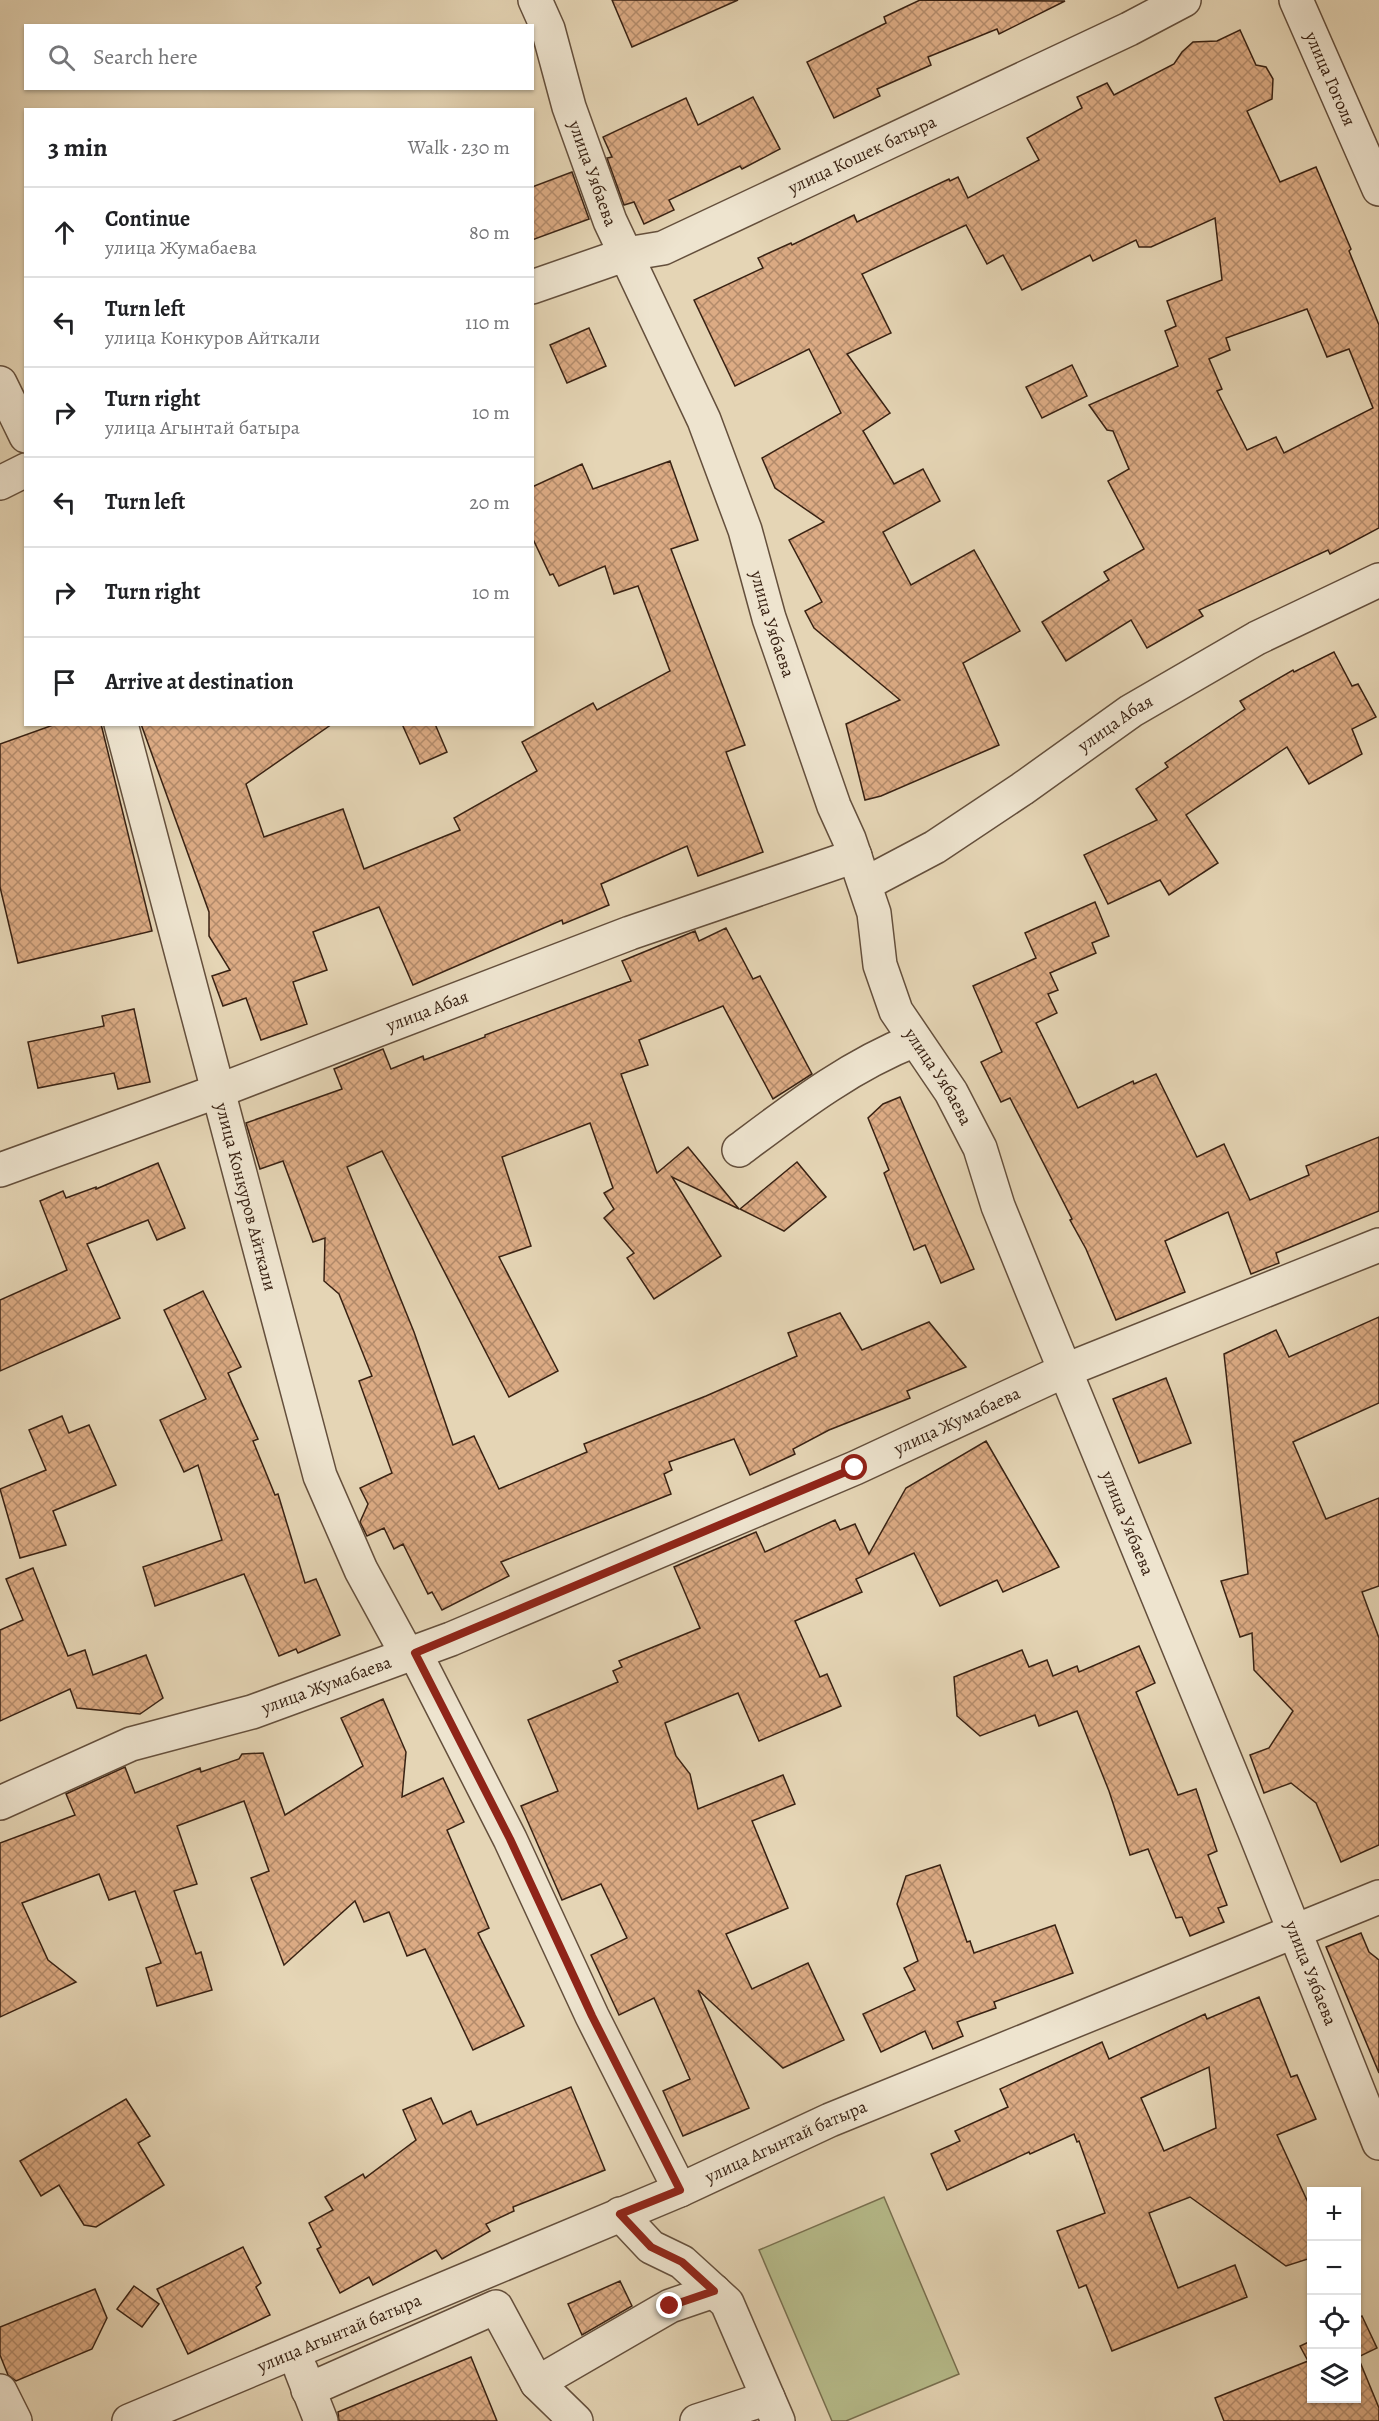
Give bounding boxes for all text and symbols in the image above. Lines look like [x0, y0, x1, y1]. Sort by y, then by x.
search box [24, 24, 534, 90]
street label: улица Гоголя [1299, 27, 1362, 130]
icon: search [45, 41, 78, 74]
text: Search here [93, 42, 198, 72]
street label: улица Кошек батыра [783, 109, 941, 200]
street label: улица Уябаева [562, 116, 623, 231]
text: 3 min [48, 130, 108, 165]
text: Walk · 230 m [408, 134, 510, 161]
text: Continue [105, 204, 190, 234]
icon: ahead [48, 216, 81, 249]
text: 80 m [469, 219, 510, 246]
text: улица Жумабаева [105, 234, 257, 261]
text: Turn left [105, 294, 185, 324]
icon: left [48, 306, 81, 339]
text: 110 m [465, 309, 510, 336]
text: улица Конкуров Айткали [105, 324, 320, 351]
text: Turn right [105, 384, 201, 414]
icon: right [48, 396, 81, 429]
text: 10 m [472, 399, 510, 426]
text: улица Агынтай батыра [105, 414, 300, 441]
icon: left [48, 486, 81, 519]
text: Turn left [105, 487, 185, 517]
text: 20 m [469, 489, 510, 516]
street label: улица Уябаева [744, 567, 801, 681]
icon: right [48, 576, 81, 609]
text: Turn right [105, 577, 201, 607]
text: 10 m [472, 579, 510, 606]
icon: arrive [48, 666, 81, 699]
text: Arrive at destination [105, 667, 294, 697]
street label: улица Абая [1072, 689, 1157, 758]
street label: улица Абая [382, 984, 472, 1038]
street label: улица Уябаева [898, 1022, 978, 1130]
street label: улица Конкуров Айткали [209, 1099, 282, 1294]
street label: улица Жумабаева [889, 1381, 1025, 1461]
route start [841, 1454, 867, 1480]
street label: улица Уябаева [1095, 1466, 1160, 1579]
street label: улица Жумабаева [257, 1650, 395, 1720]
street label: улица Уябаева [1279, 1916, 1343, 2030]
street label: улица Агынтай батыра [700, 2094, 871, 2189]
map controls [1307, 2187, 1361, 2403]
button: + [1307, 2187, 1361, 2241]
button: − [1307, 2241, 1361, 2295]
street label: улица Агынтай батыра [253, 2288, 426, 2378]
route end [656, 2292, 682, 2318]
button: locate [1307, 2295, 1361, 2349]
button: layers [1307, 2349, 1361, 2403]

